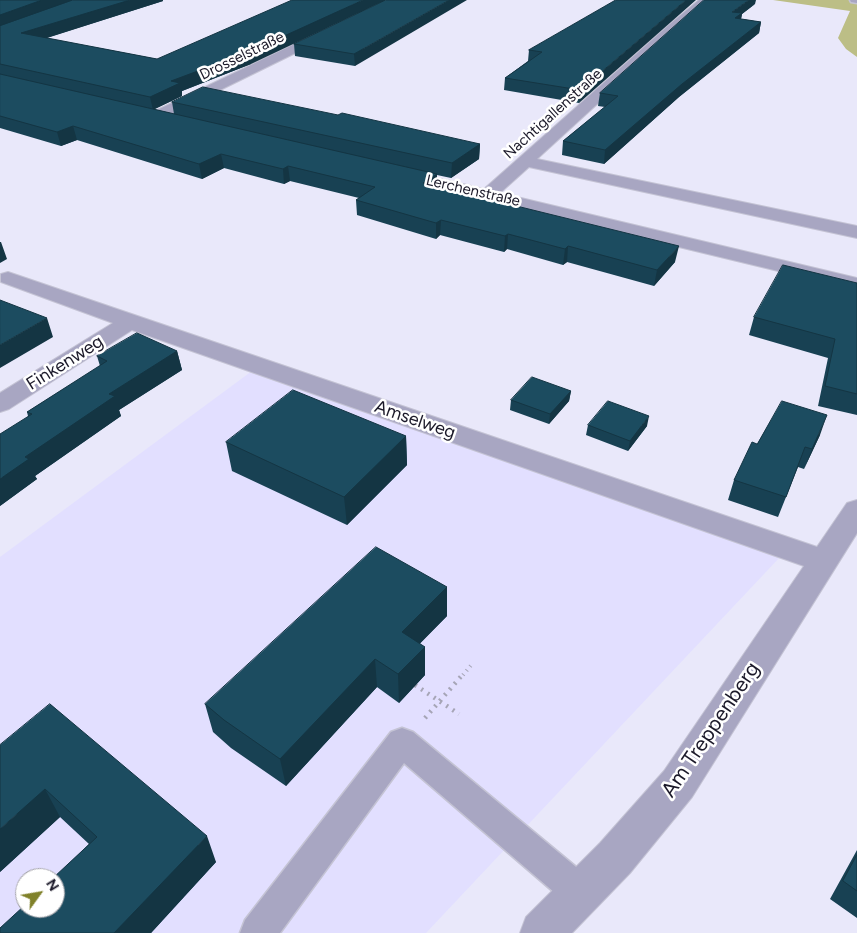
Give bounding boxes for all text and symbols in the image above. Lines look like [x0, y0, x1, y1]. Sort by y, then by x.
street label: Drosselstraße [197, 28, 287, 84]
street label: Nachtigallenstraße [500, 65, 606, 163]
street label: Lerchenstraße [424, 171, 522, 211]
street label: Finkenweg [23, 331, 107, 395]
street label: Amselweg [372, 396, 458, 444]
street label: Am Treppenberg [656, 658, 766, 802]
north arrow [15, 868, 65, 918]
text: N [42, 876, 62, 894]

